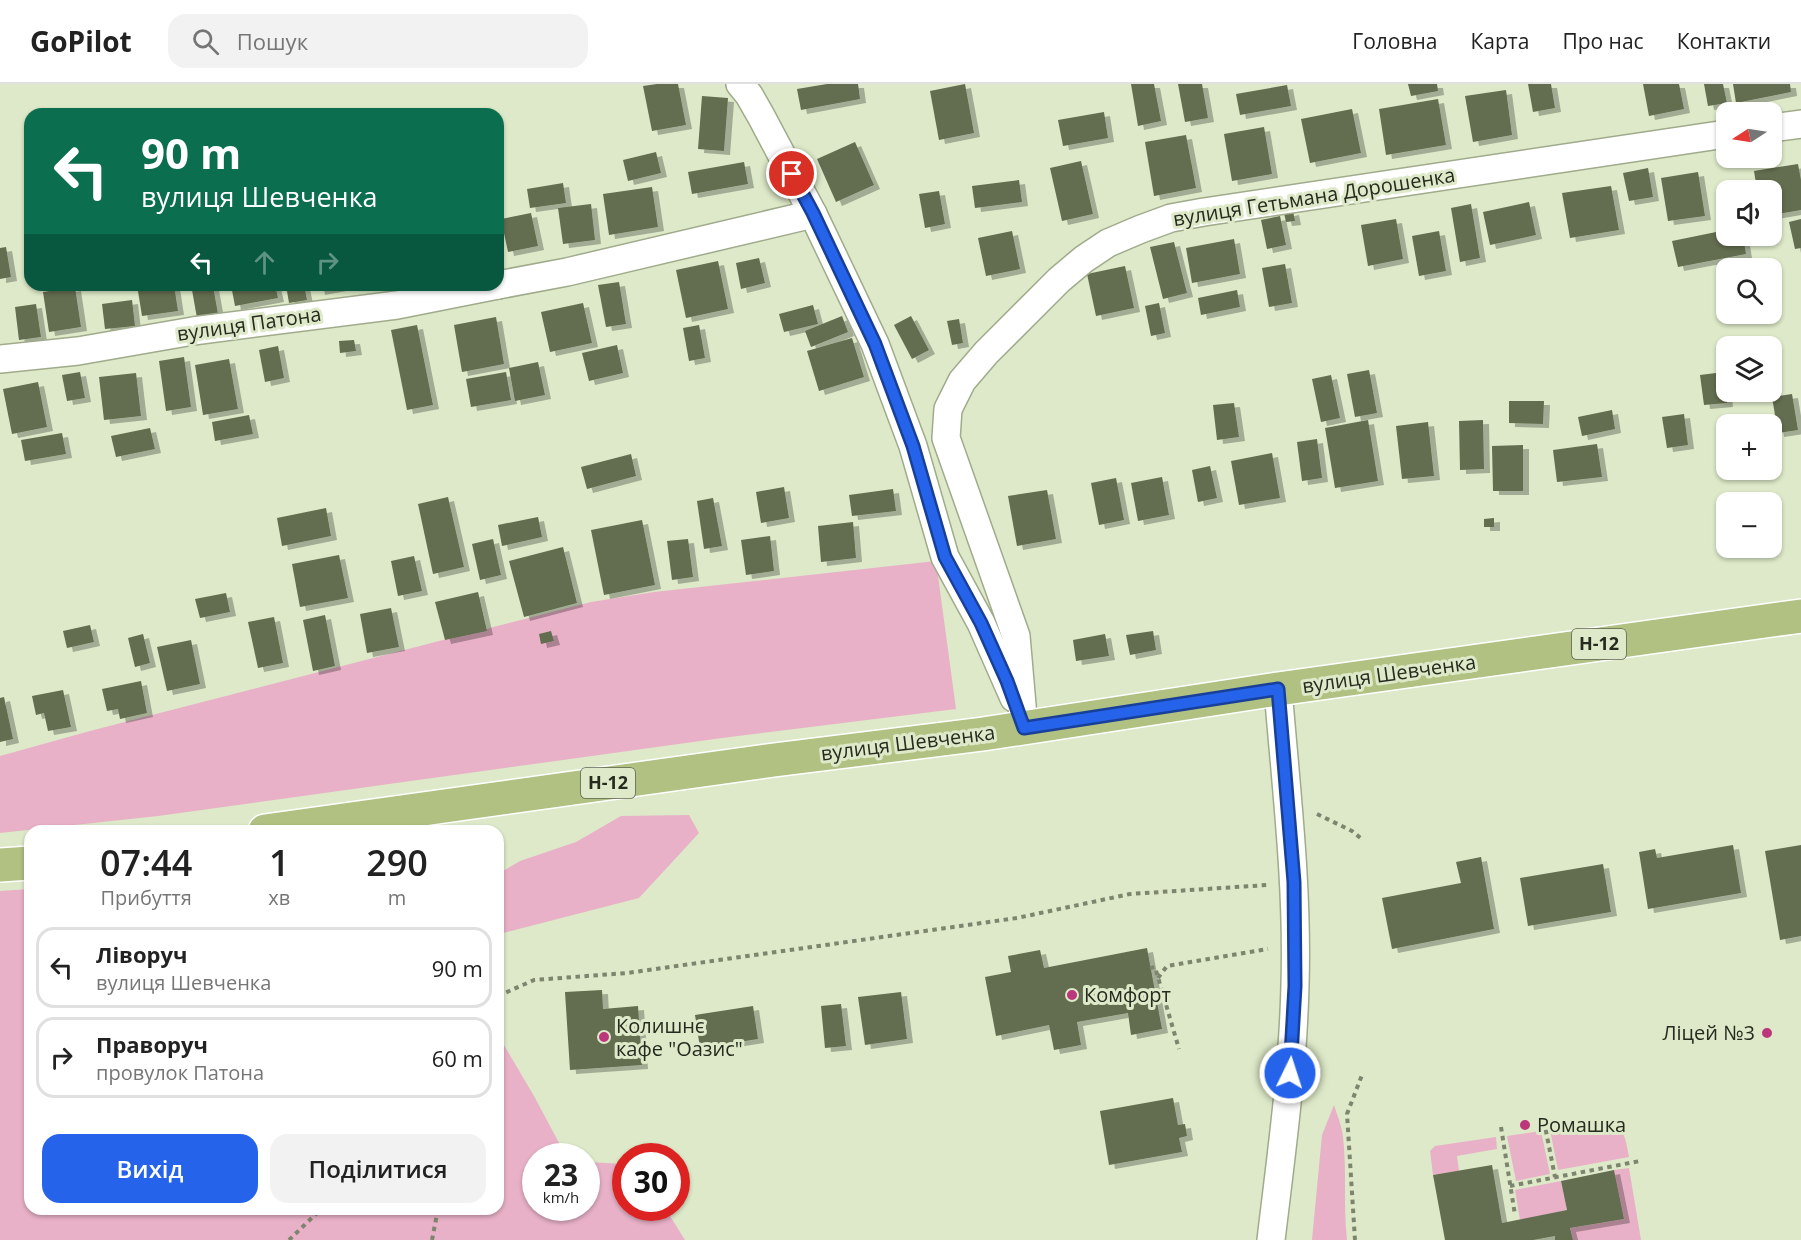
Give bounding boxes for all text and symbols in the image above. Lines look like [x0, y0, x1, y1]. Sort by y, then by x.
search box [168, 14, 588, 68]
text: GoPilot [30, 22, 132, 60]
icon: search [189, 25, 222, 58]
text: Пошук [237, 26, 308, 56]
text: Головна [1352, 27, 1437, 55]
text: Карта [1470, 27, 1529, 55]
text: Про нас [1562, 27, 1644, 55]
text: Контакти [1677, 27, 1771, 55]
north arrow [1716, 102, 1782, 168]
map controls [1716, 102, 1782, 558]
text: 90 m [141, 124, 241, 181]
icon: left [42, 132, 120, 210]
pin [766, 148, 817, 199]
icon: arrive [775, 157, 808, 190]
street label: вулиця Гетьмана Дорошенка [1171, 161, 1457, 232]
text: вулиця Шевченка [141, 178, 378, 215]
button: sound [1716, 180, 1782, 246]
icon: left [185, 246, 218, 279]
icon: ahead [248, 246, 281, 279]
icon: right [311, 246, 344, 279]
button: search [1716, 258, 1782, 324]
street label: вулиця Патона [175, 300, 323, 347]
button: layers [1716, 336, 1782, 402]
button: + [1716, 414, 1782, 480]
button: − [1716, 492, 1782, 558]
road number: Н-12 [1572, 629, 1626, 659]
street label: вулиця Шевченка [1300, 648, 1478, 699]
street label: вулиця Шевченка [819, 718, 997, 767]
road number: Н-12 [581, 768, 635, 798]
text: 07:44 [100, 838, 192, 887]
text: 1 [269, 838, 290, 887]
text: 290 [366, 838, 428, 887]
text: Прибуття [100, 884, 192, 911]
text: хв [268, 884, 290, 911]
text: m [388, 884, 406, 911]
text: Ліворуч [96, 939, 187, 969]
icon: left [45, 951, 78, 984]
text: 90 m [432, 953, 483, 983]
text: вулиця Шевченка [96, 969, 271, 996]
place label: Комфорт [1084, 981, 1171, 1008]
marker: Комфорт [1065, 988, 1079, 1002]
place label: Колишнє кафе "Оазис" [616, 1012, 743, 1062]
place label: Ліцей №3 [1662, 1019, 1755, 1046]
marker: Ліцей №3 [1760, 1026, 1774, 1040]
text: Праворуч [96, 1029, 208, 1059]
marker: Колишнє кафе "Оазис" [597, 1030, 611, 1044]
icon: right [45, 1041, 78, 1074]
position arrow [1258, 1041, 1322, 1105]
text: 60 m [432, 1043, 483, 1073]
text: провулок Патона [96, 1059, 264, 1086]
place label: Ромашка [1537, 1111, 1626, 1138]
marker: Ромашка [1518, 1118, 1532, 1132]
button: Вихід [42, 1134, 258, 1203]
button: Поділитися [270, 1134, 486, 1203]
speed limit sign: 30 [612, 1143, 690, 1221]
text: 23 [544, 1154, 578, 1195]
text: km/h [543, 1187, 579, 1207]

